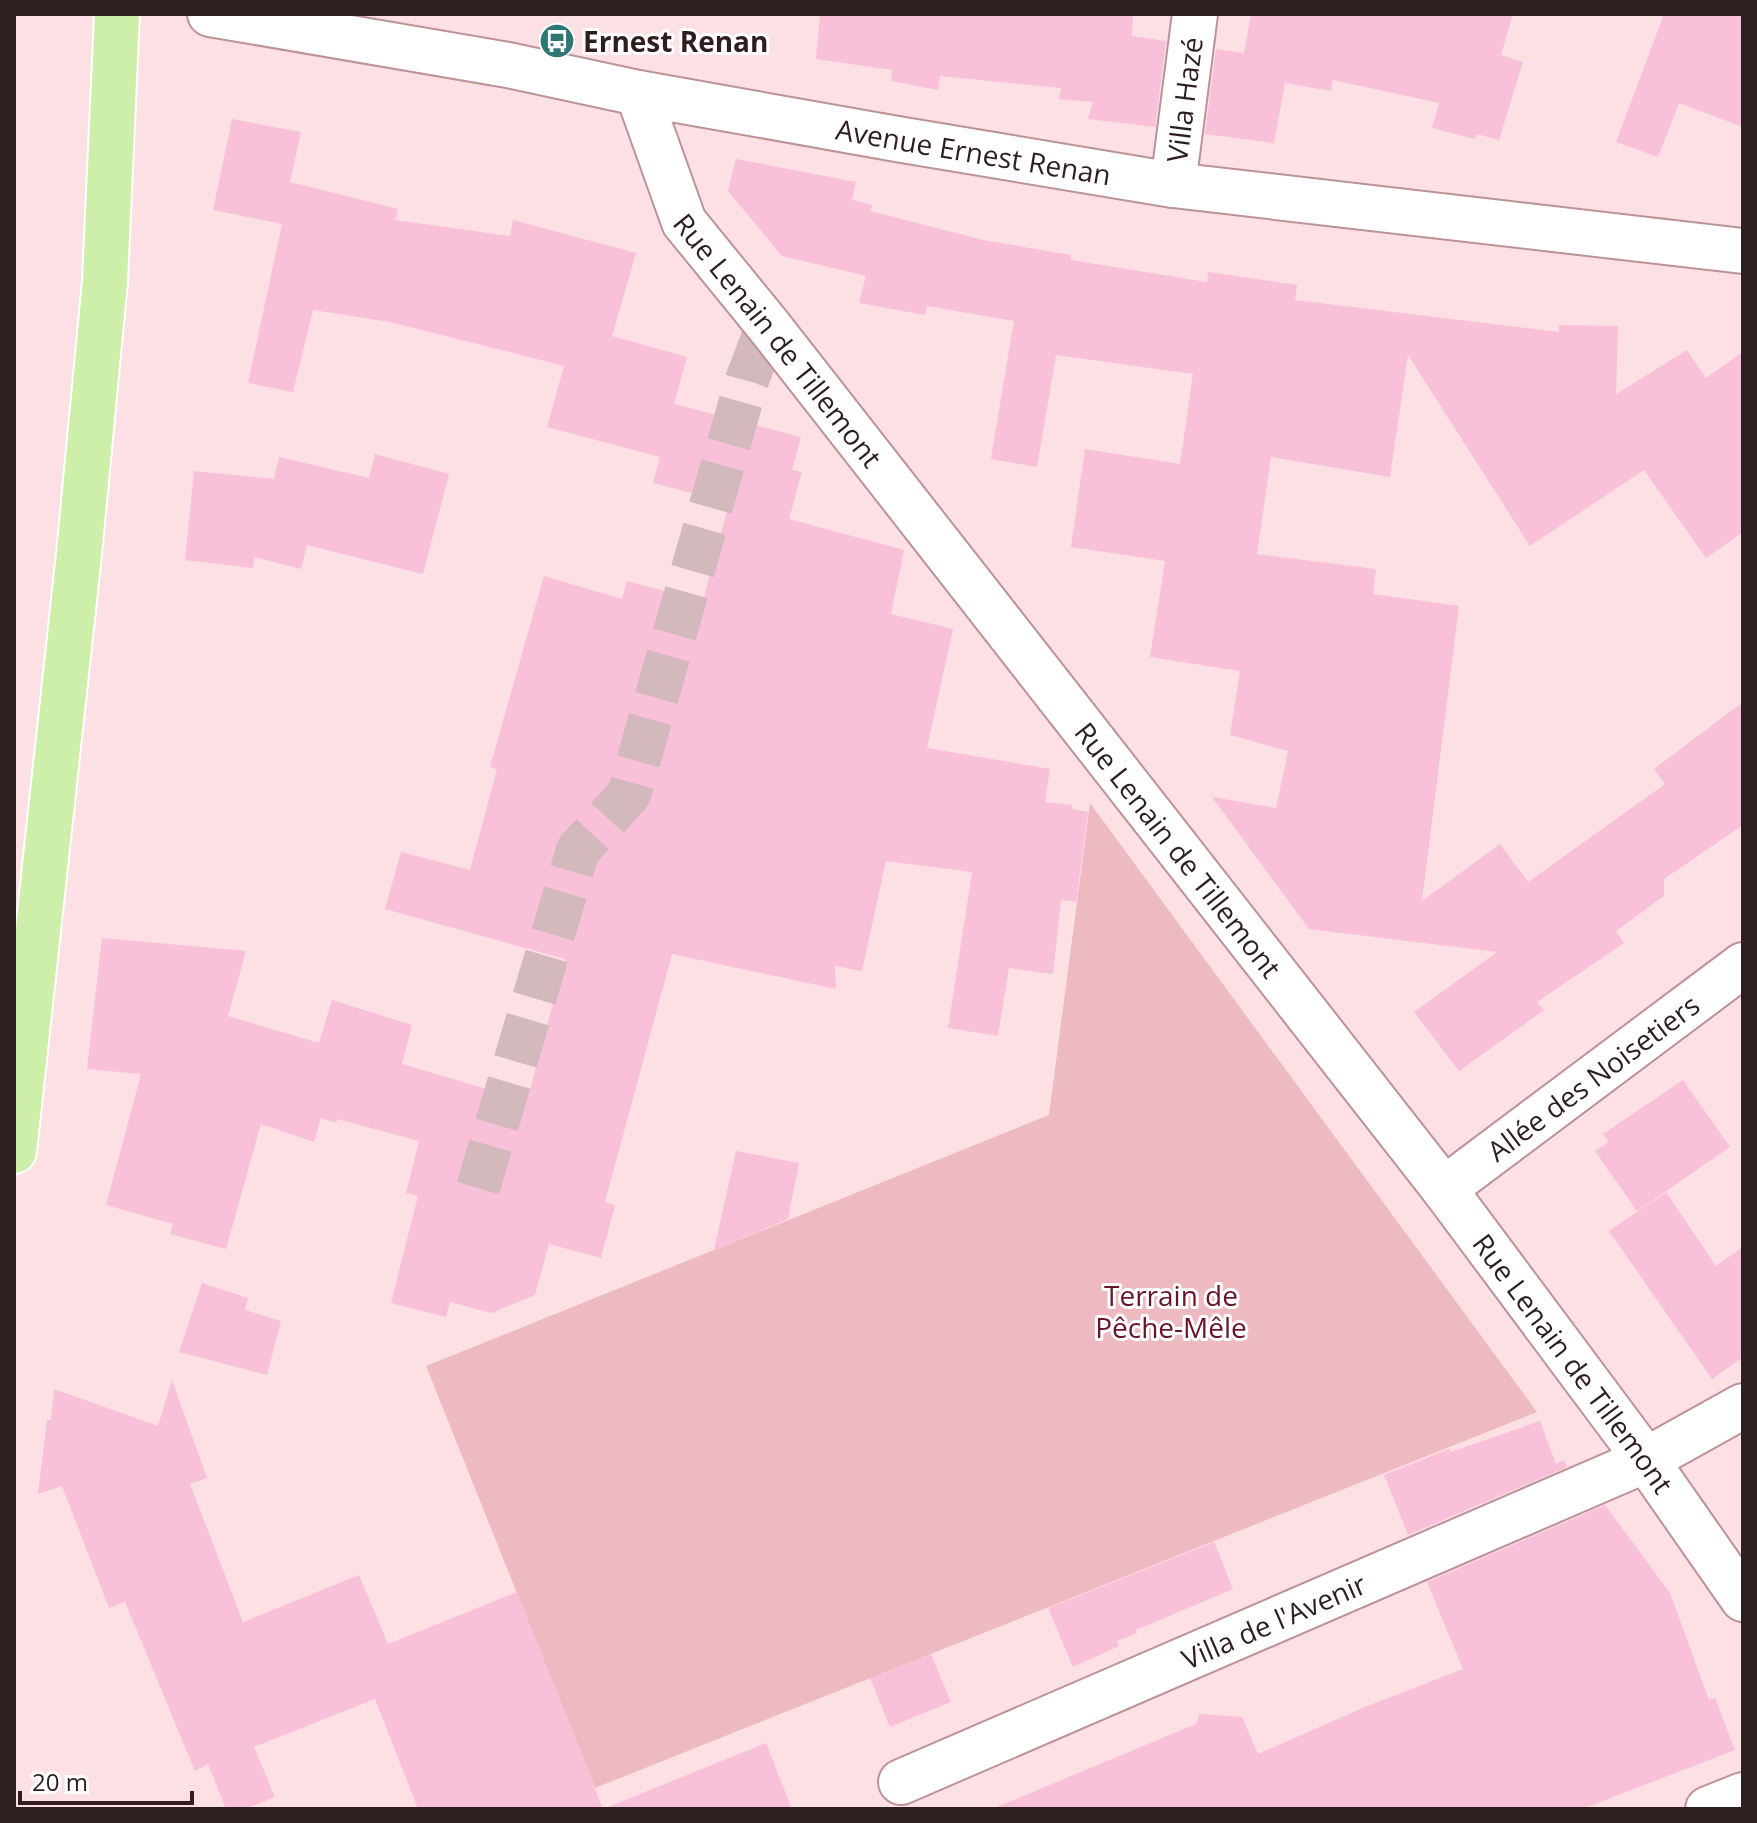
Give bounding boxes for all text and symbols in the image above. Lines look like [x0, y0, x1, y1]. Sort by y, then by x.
bus stop icon: Ernest Renan [538, 22, 576, 60]
place label: Ernest Renan [583, 22, 768, 60]
street label: Villa Hazé [1157, 35, 1211, 165]
street label: Avenue Ernest Renan [833, 110, 1114, 193]
street label: Rue Lenain de Tillemont [665, 205, 891, 475]
street label: Rue Lenain de Tillemont [1067, 714, 1290, 985]
street label: Allée des Noisetiers [1479, 986, 1707, 1169]
street label: Rue Lenain de Tillemont [1465, 1226, 1682, 1501]
park label: Terrain de Pêche-Mêle [1095, 1276, 1247, 1346]
street label: Villa de l'Avenir [1176, 1564, 1372, 1678]
scale bar [20, 1755, 192, 1805]
text: 20 m [32, 1765, 88, 1798]

